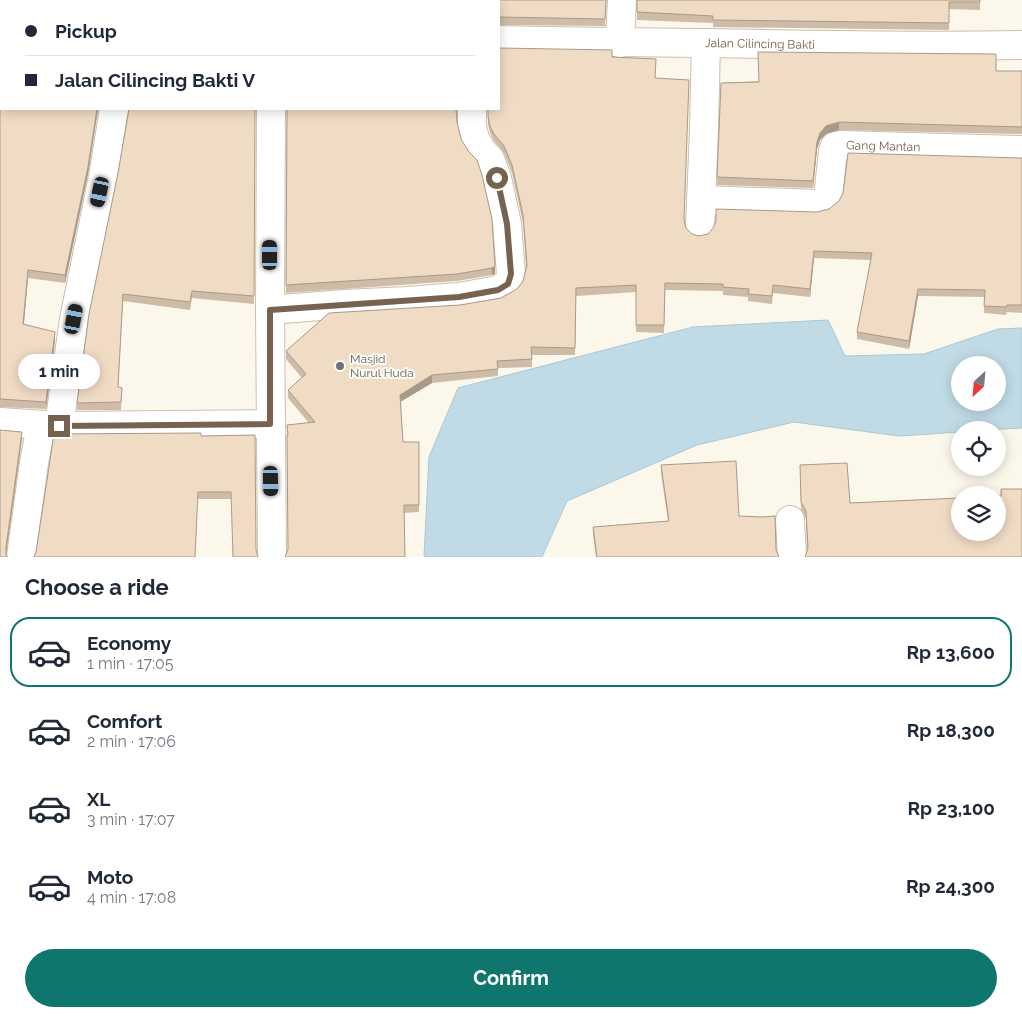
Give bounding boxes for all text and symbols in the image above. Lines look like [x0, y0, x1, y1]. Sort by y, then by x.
text: Pickup [55, 20, 117, 42]
street label: Jalan Cilincing Bakti [705, 36, 815, 52]
text: Jalan Cilincing Bakti V [55, 69, 255, 91]
street label: Gang Mantan [846, 138, 920, 154]
route start [486, 167, 508, 189]
car [89, 176, 110, 208]
car [262, 240, 277, 270]
car [63, 303, 84, 335]
place label: Masjid Nurul Huda [350, 352, 414, 380]
callout: 1 min [18, 354, 100, 388]
north arrow [951, 356, 1006, 411]
map controls [951, 356, 1006, 541]
marker: Masjid Nurul Huda [334, 360, 346, 372]
text: 1 min [39, 362, 79, 381]
route end [48, 415, 70, 437]
button: locate [951, 421, 1006, 476]
car [263, 466, 278, 496]
button: layers [951, 486, 1006, 541]
text: Choose a ride [25, 574, 169, 600]
icon: car [27, 630, 72, 675]
text: Economy [87, 632, 171, 654]
text: Rp 13,600 [907, 641, 995, 663]
text: 1 min · 17:05 [87, 654, 173, 673]
icon: car [27, 708, 72, 753]
text: Comfort [87, 710, 162, 732]
text: Rp 18,300 [907, 719, 995, 741]
text: 2 min · 17:06 [87, 732, 176, 751]
icon: car [27, 786, 72, 831]
text: XL [87, 788, 110, 810]
text: Rp 23,100 [907, 797, 995, 819]
text: 3 min · 17:07 [87, 810, 175, 829]
icon: car [27, 864, 72, 909]
text: Moto [87, 866, 133, 888]
text: Rp 24,300 [906, 875, 995, 897]
text: 4 min · 17:08 [87, 888, 176, 907]
button: Confirm [25, 949, 997, 1007]

